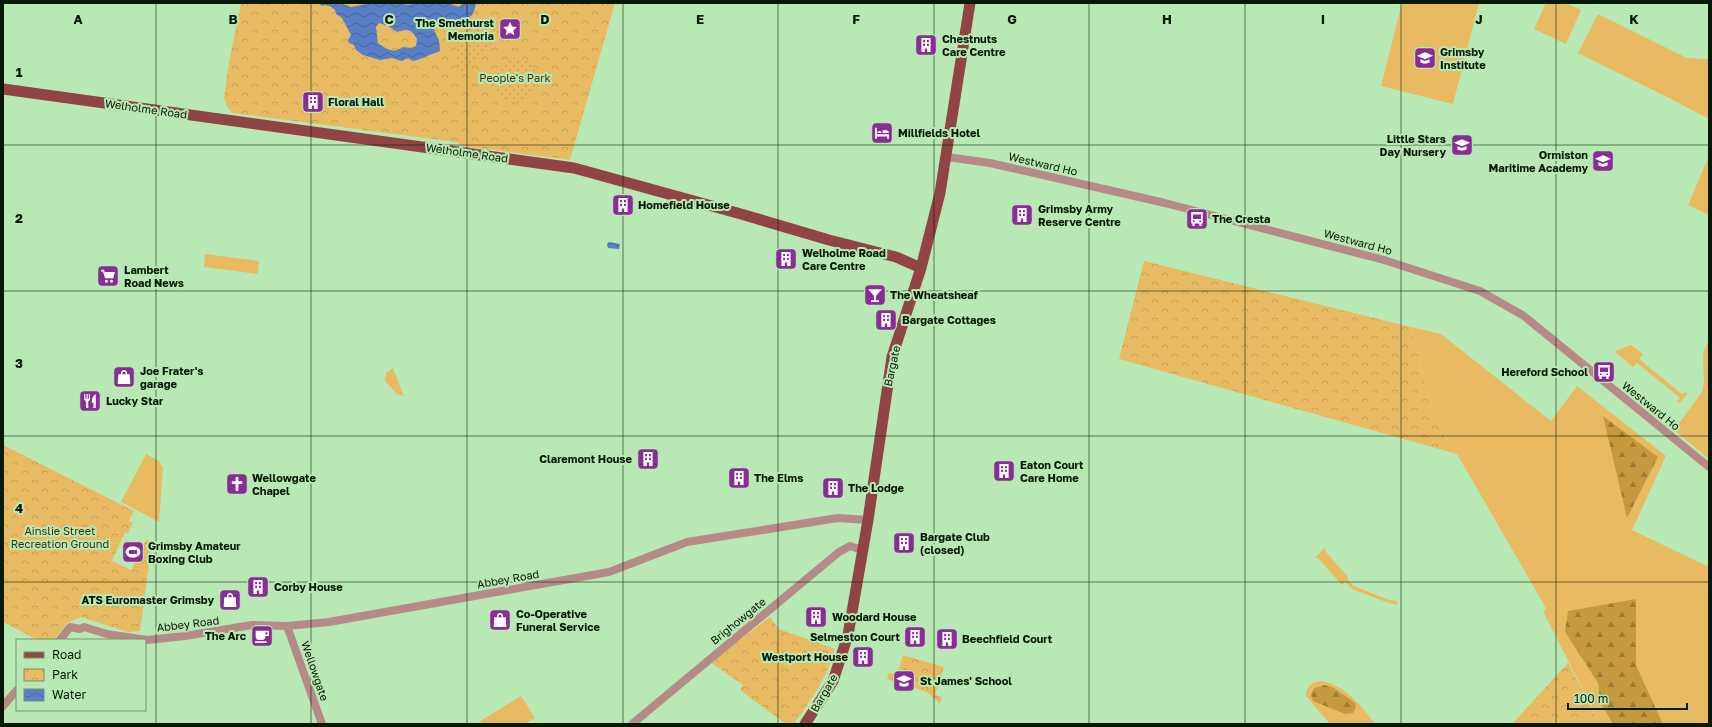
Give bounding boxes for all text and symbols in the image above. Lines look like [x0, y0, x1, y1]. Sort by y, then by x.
text: A [73, 11, 83, 27]
text: B [228, 11, 238, 27]
text: C [384, 11, 394, 27]
text: D [540, 11, 550, 27]
text: E [696, 11, 704, 27]
text: F [852, 11, 860, 27]
text: G [1007, 11, 1017, 27]
text: H [1162, 11, 1172, 27]
text: I [1321, 11, 1325, 27]
text: J [1475, 11, 1483, 27]
text: K [1629, 11, 1639, 27]
place label: The Smethurst Memoria [415, 16, 495, 42]
place icon: The Smethurst Memoria [497, 16, 523, 42]
building icon: Chestnuts Care Centre [913, 32, 939, 58]
place label: Chestnuts Care Centre [942, 32, 1006, 58]
school or university icon: Grimsby Institute [1412, 45, 1438, 71]
place label: Grimsby Institute [1440, 45, 1486, 71]
text: 1 [16, 64, 23, 80]
park label: People's Park [479, 71, 551, 84]
building icon: Floral Hall [300, 89, 326, 115]
place label: Floral Hall [328, 95, 384, 108]
street label: Welholme Road [104, 96, 188, 121]
hotel icon: Millfields Hotel [869, 120, 895, 146]
place label: Millfields Hotel [898, 126, 981, 139]
place label: Little Stars Day Nursery [1380, 132, 1446, 158]
school or university icon: Little Stars Day Nursery [1449, 132, 1475, 158]
street label: Welholme Road [425, 140, 509, 165]
place label: Ormiston Maritime Academy [1489, 148, 1588, 174]
school or university icon: Ormiston Maritime Academy [1590, 148, 1616, 174]
street label: Westward Ho [1007, 149, 1079, 178]
building icon: Homefield House [610, 192, 636, 218]
place label: Homefield House [638, 198, 730, 211]
building icon: Grimsby Army Reserve Centre [1009, 202, 1035, 228]
place label: Grimsby Army Reserve Centre [1038, 202, 1121, 228]
bus stop icon: The Cresta [1184, 206, 1210, 232]
text: 2 [15, 210, 23, 226]
place label: The Cresta [1212, 212, 1270, 225]
street label: Westward Ho [1322, 226, 1394, 257]
building icon: Welholme Road Care Centre [773, 246, 799, 272]
place label: Welholme Road Care Centre [802, 246, 886, 272]
supermarket icon: Lambert Road News [95, 263, 121, 289]
place label: Lambert Road News [124, 263, 184, 289]
bar icon: The Wheatsheaf [862, 282, 888, 308]
place label: The Wheatsheaf [890, 288, 978, 301]
building icon: Bargate Cottages [873, 307, 899, 333]
place label: Bargate Cottages [902, 313, 996, 326]
street label: Bargate [881, 344, 902, 388]
text: 3 [15, 355, 23, 371]
bus stop icon: Hereford School [1591, 359, 1617, 385]
shop icon: Joe Frater's garage [111, 364, 137, 390]
place label: Joe Frater's garage [140, 364, 204, 390]
place label: Hereford School [1501, 365, 1588, 378]
street label: Westward Ho [1620, 378, 1683, 433]
restaurant icon: Lucky Star [77, 388, 103, 414]
place label: Lucky Star [106, 394, 164, 407]
building icon: Claremont House [635, 446, 661, 472]
place label: Claremont House [539, 452, 632, 465]
building icon: Eaton Court Care Home [991, 458, 1017, 484]
place label: Eaton Court Care Home [1020, 458, 1084, 484]
building icon: The Elms [726, 465, 752, 491]
church icon: Wellowgate Chapel [224, 471, 250, 497]
place label: Wellowgate Chapel [252, 471, 316, 497]
place label: The Elms [754, 471, 803, 484]
building icon: The Lodge [820, 475, 846, 501]
place label: The Lodge [848, 481, 904, 494]
text: 4 [15, 500, 23, 516]
park label: Ainslie Street Recreation Ground [11, 524, 109, 550]
building icon: Bargate Club (closed) [891, 530, 917, 556]
place label: Bargate Club (closed) [920, 530, 990, 556]
sports icon: Grimsby Amateur Boxing Club [120, 539, 146, 565]
place label: Grimsby Amateur Boxing Club [148, 539, 241, 565]
street label: Abbey Road [476, 567, 540, 590]
building icon: Corby House [245, 574, 271, 600]
place label: Corby House [274, 580, 343, 593]
shop icon: ATS Euromaster Grimsby [217, 587, 243, 613]
place label: ATS Euromaster Grimsby [81, 593, 214, 606]
street label: Brighowgate [708, 594, 768, 647]
building icon: Woodard House [803, 604, 829, 630]
shop icon: Co-Operative Funeral Service [487, 607, 513, 633]
place label: Co-Operative Funeral Service [516, 607, 601, 633]
place label: Woodard House [832, 610, 917, 623]
street label: Abbey Road [156, 613, 220, 634]
cafe icon: The Arc [249, 623, 275, 649]
building icon: Selmeston Court [902, 624, 928, 650]
building icon: Beechfield Court [934, 626, 960, 652]
place label: The Arc [205, 629, 247, 642]
place label: Selmeston Court [810, 630, 901, 643]
place label: Beechfield Court [962, 632, 1053, 645]
legend [16, 639, 146, 711]
street label: Wellowgate [299, 639, 332, 702]
building icon: Westport House [850, 644, 876, 670]
text: Road [52, 647, 81, 662]
place label: Westport House [761, 650, 849, 663]
text: Park [52, 667, 78, 682]
school or university icon: St James' School [891, 668, 917, 694]
street label: Bargate [808, 672, 840, 714]
place label: St James' School [920, 674, 1012, 687]
scale bar [1568, 685, 1687, 711]
text: Water [52, 687, 86, 702]
text: 100 m [1574, 691, 1608, 706]

